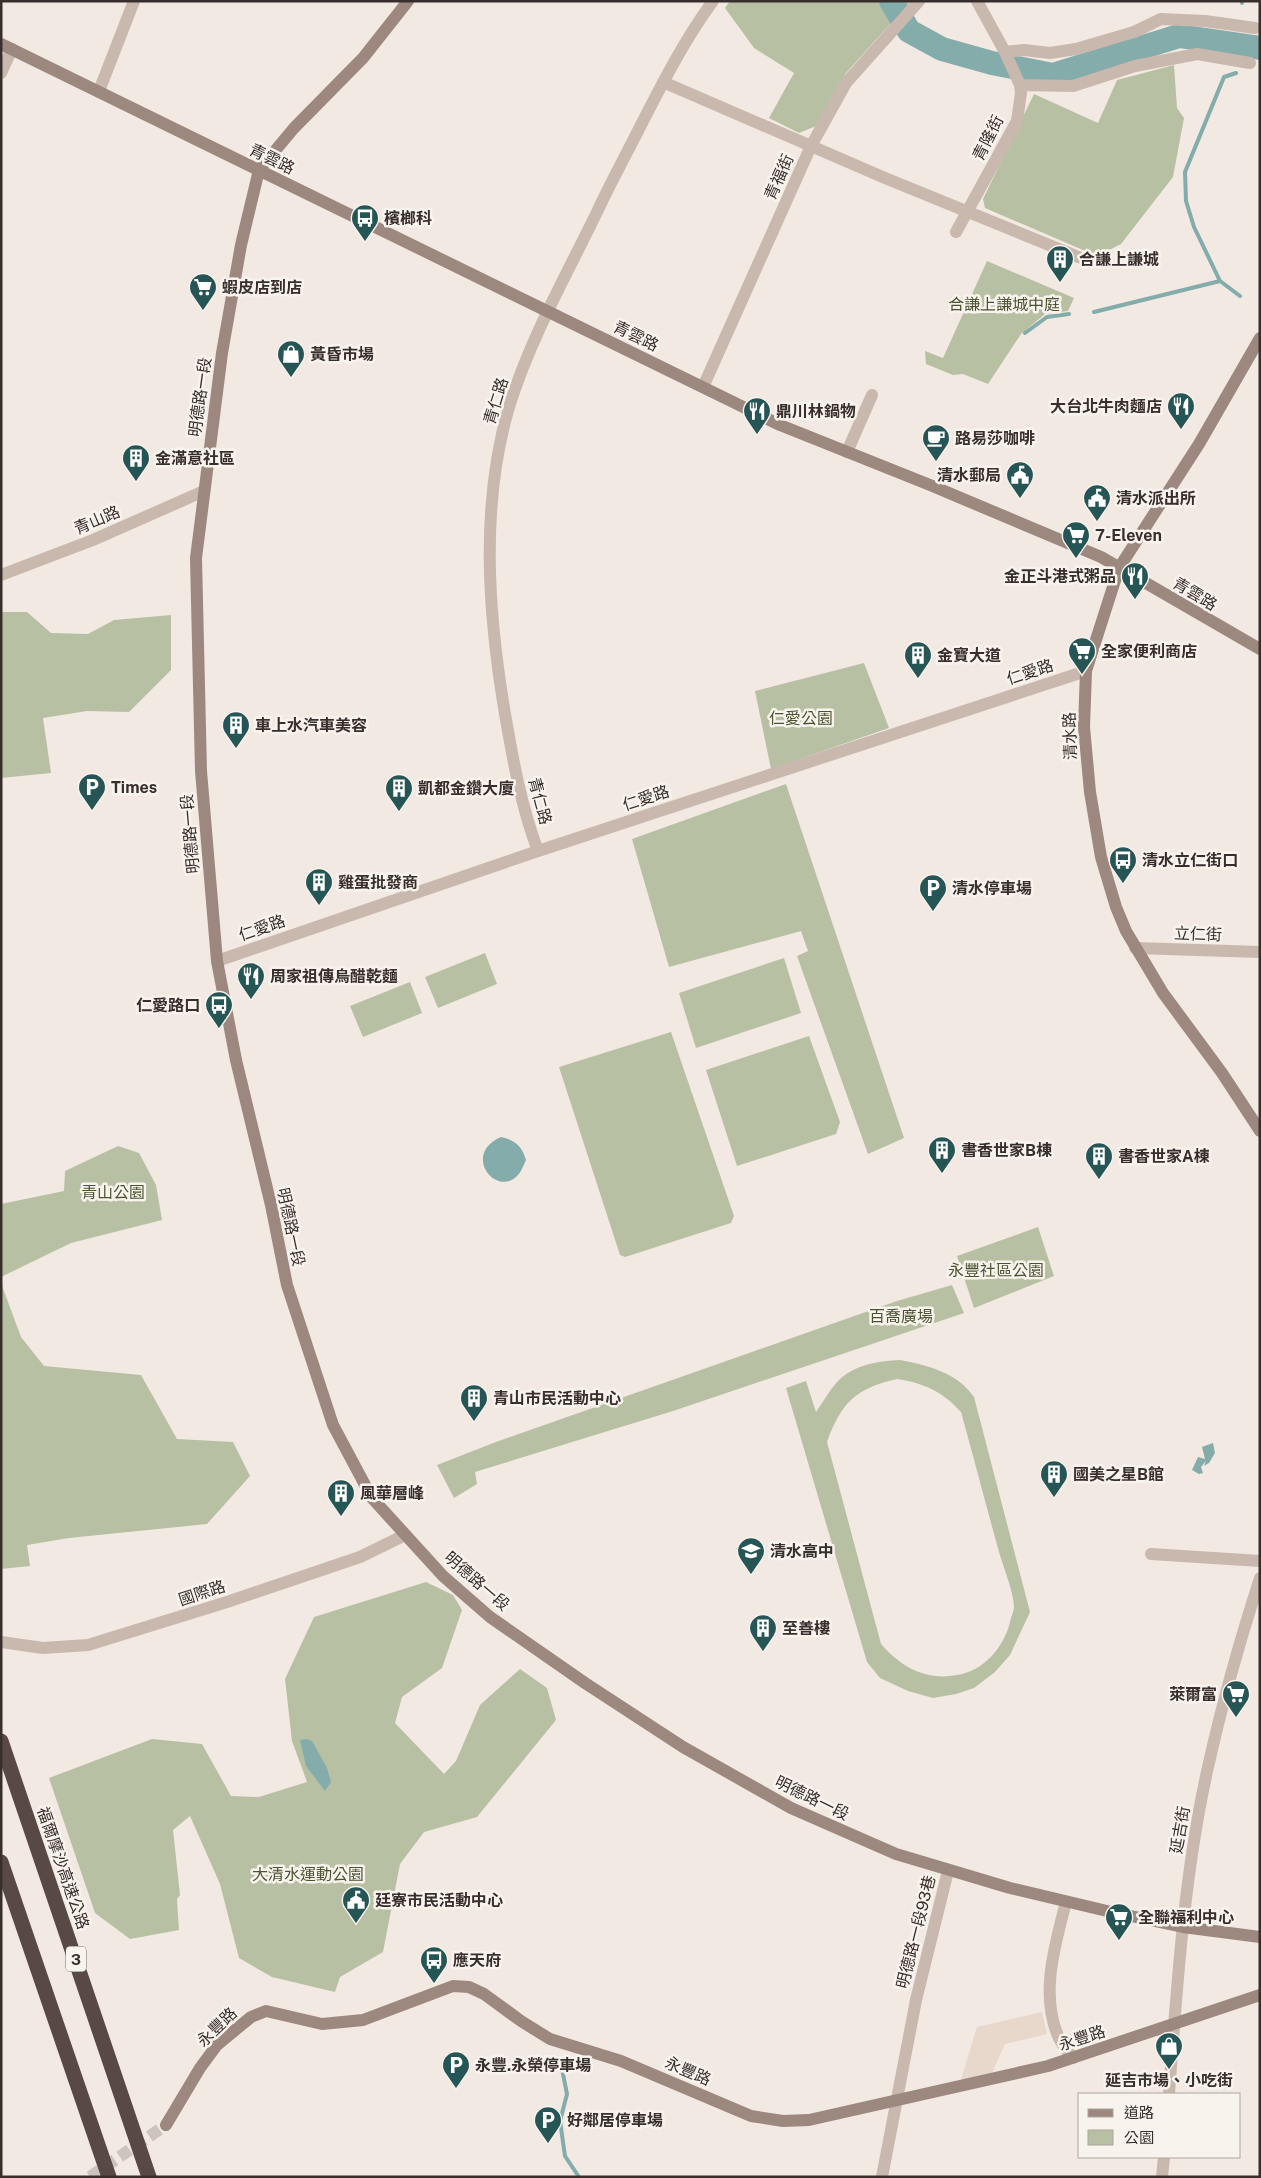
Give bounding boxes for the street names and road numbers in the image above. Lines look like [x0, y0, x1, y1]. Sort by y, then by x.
street label: 青隆街 [969, 112, 1007, 164]
street label: 青雲路 [246, 140, 298, 178]
street label: 青福街 [761, 151, 797, 203]
street label: 青雲路 [610, 317, 662, 355]
street label: 明德路一段 [185, 356, 215, 438]
street label: 青仁路 [480, 375, 512, 427]
street label: 青山路 [71, 502, 123, 538]
street label: 青雲路 [1170, 573, 1220, 615]
street label: 仁愛路 [1004, 656, 1056, 688]
street label: 清水路 [1060, 712, 1080, 760]
street label: 青仁路 [525, 775, 555, 827]
street label: 仁愛路 [620, 782, 672, 814]
street label: 明德路一段 [177, 793, 203, 875]
street label: 仁愛路 [236, 911, 288, 945]
street label: 立仁街 [1174, 924, 1222, 944]
street label: 明德路一段 [273, 1186, 309, 1268]
street label: 明德路一段 [441, 1548, 513, 1614]
street label: 國際路 [176, 1577, 228, 1609]
street label: 明德路一段 [772, 1772, 852, 1824]
street label: 福爾摩沙高速公路 [33, 1804, 93, 1932]
street label: 延吉街 [1166, 1805, 1194, 1855]
street label: 明德路一段93巷 [893, 1873, 939, 1991]
road number: 3 [66, 1946, 86, 1972]
street label: 永豐路 [193, 2003, 241, 2051]
street label: 永豐路 [1056, 2022, 1108, 2054]
street label: 永豐路 [662, 2053, 714, 2089]

